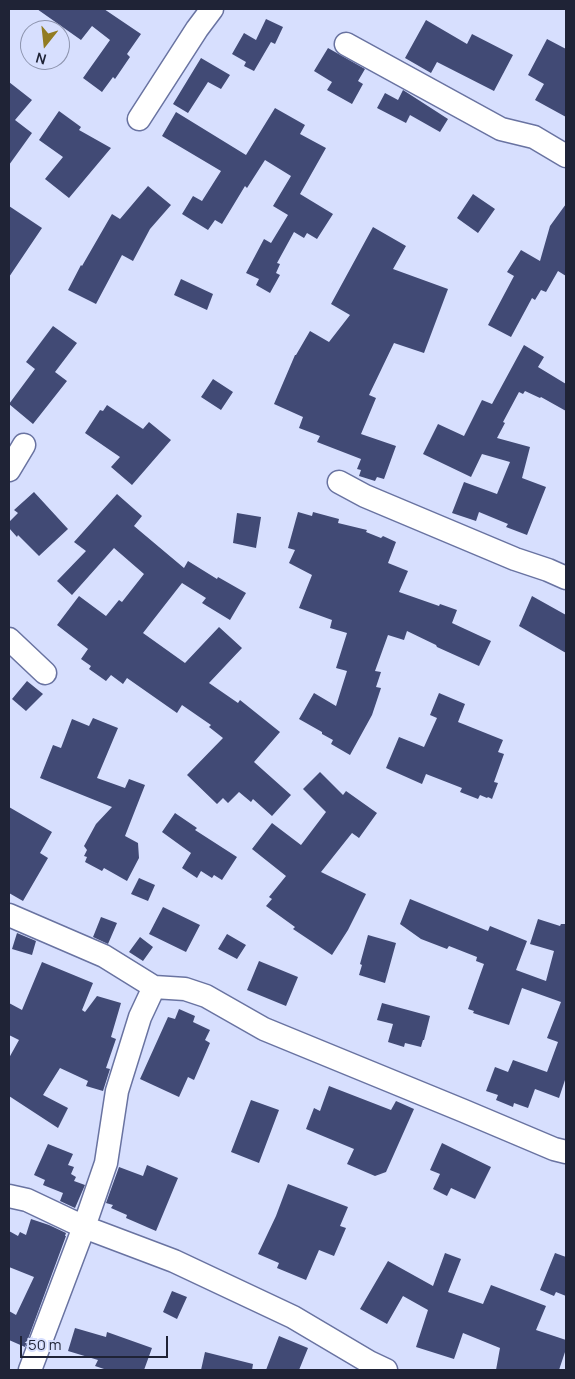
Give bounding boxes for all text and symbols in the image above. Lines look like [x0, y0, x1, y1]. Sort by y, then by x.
north arrow [20, 20, 70, 70]
text: N [34, 48, 48, 69]
scale bar [22, 1326, 170, 1358]
text: 50 m [28, 1334, 62, 1355]

